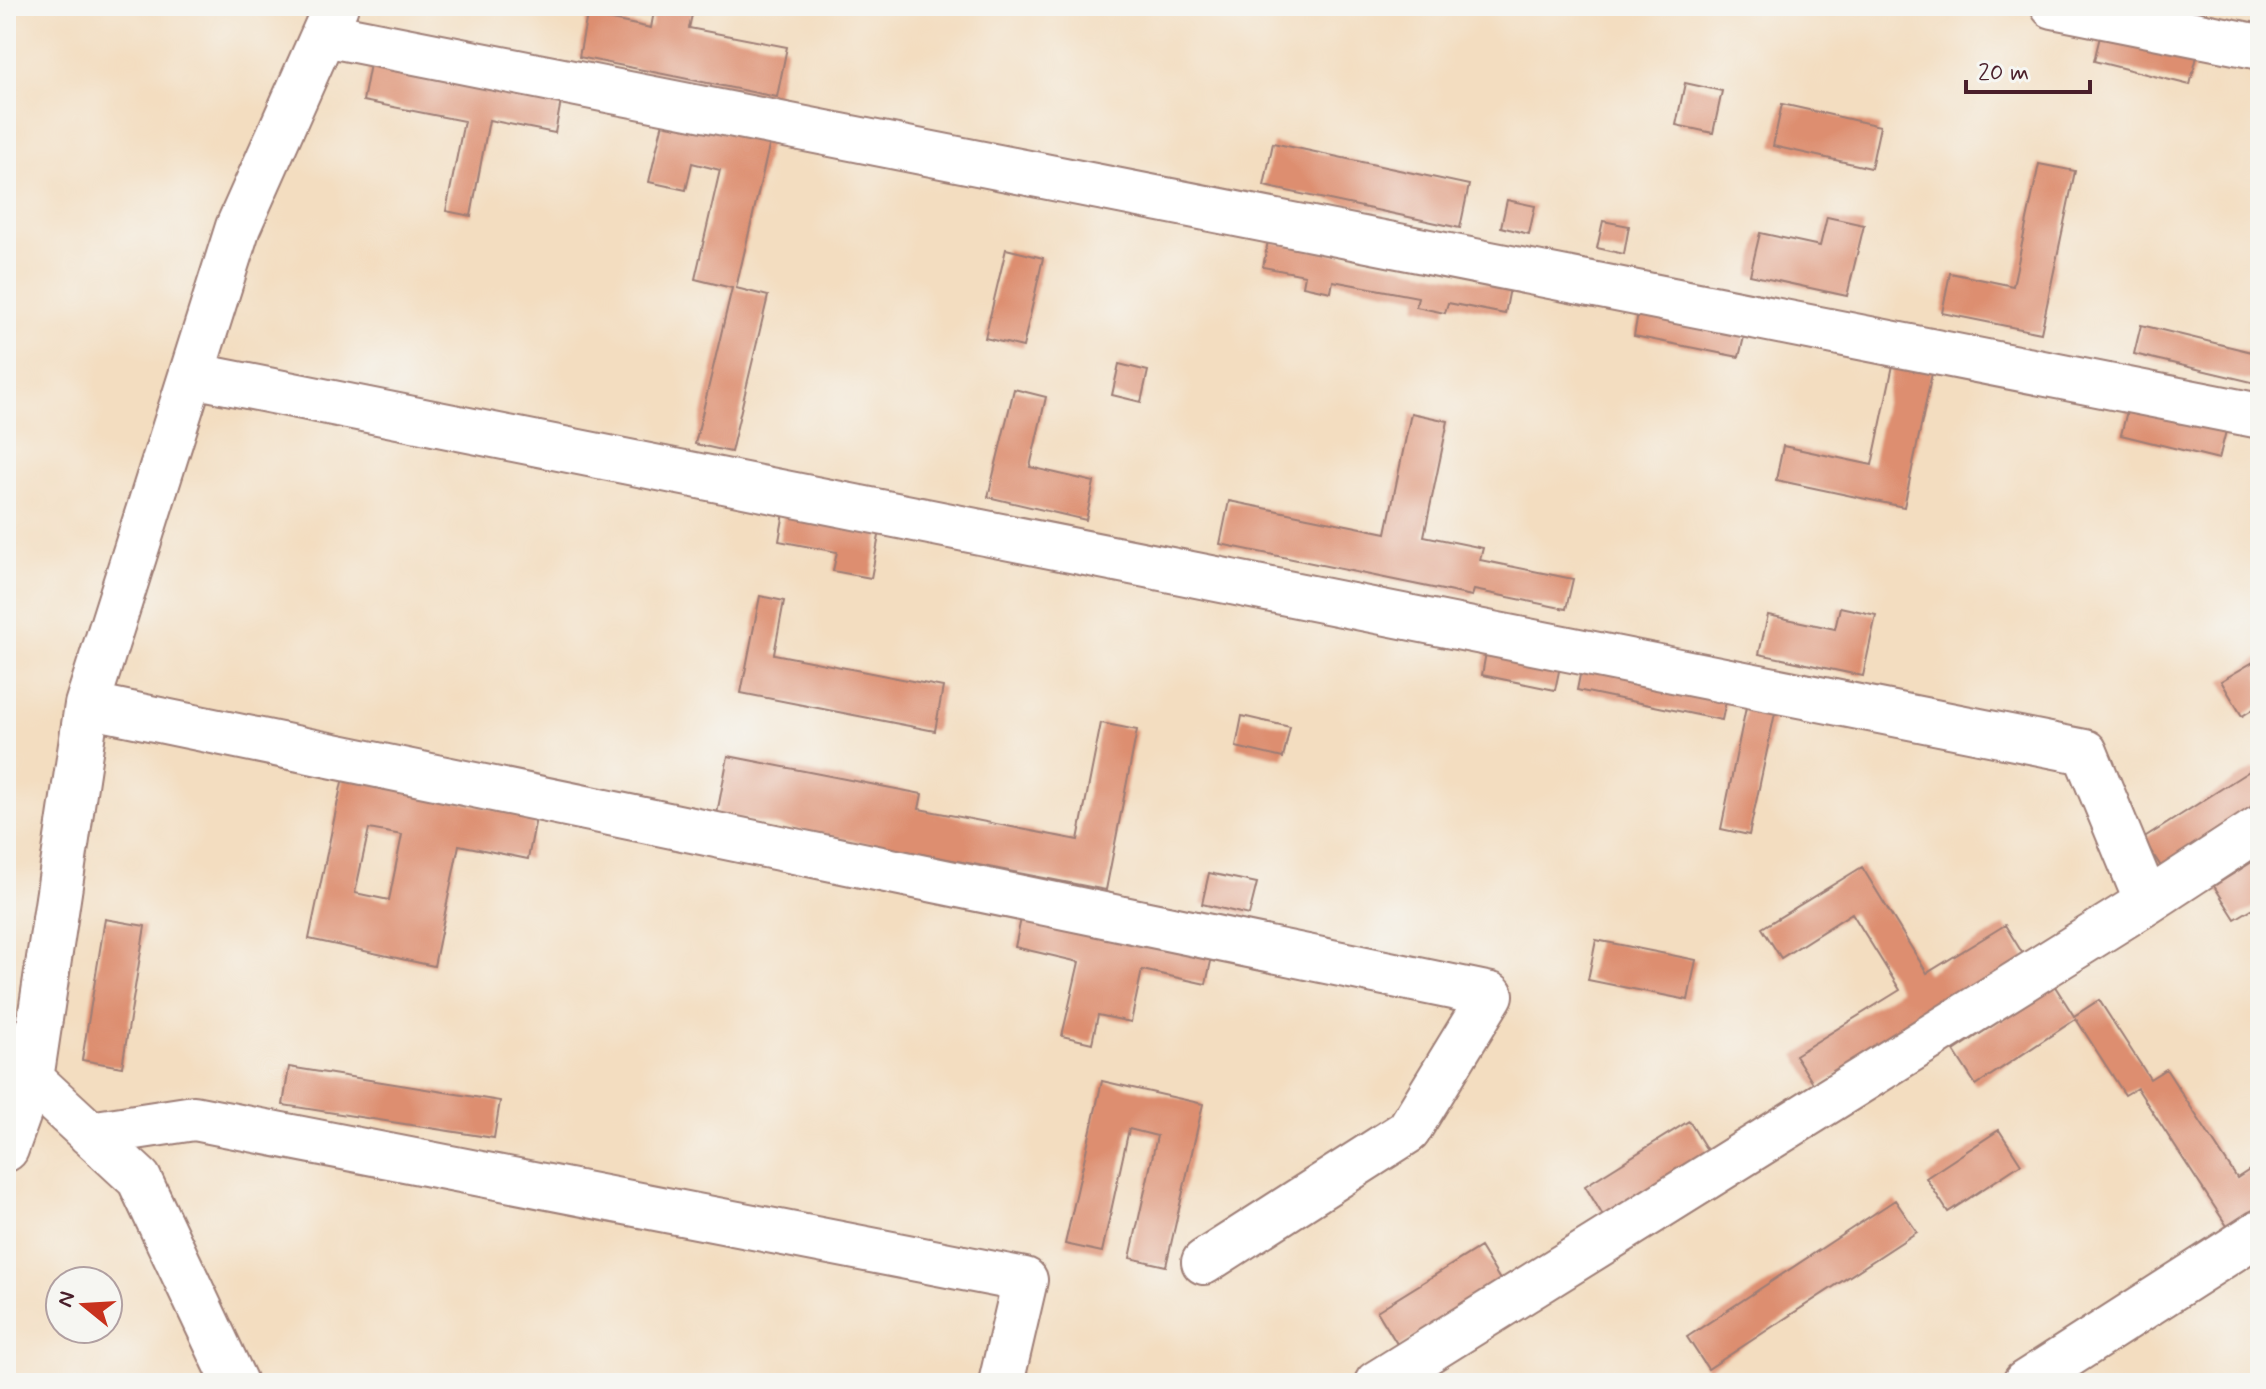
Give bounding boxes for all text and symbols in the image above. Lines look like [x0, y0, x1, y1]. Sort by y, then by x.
scale bar [1966, 44, 2090, 94]
text: 20 m [1978, 58, 2029, 89]
north arrow [44, 1265, 124, 1345]
text: N [51, 1288, 82, 1311]

